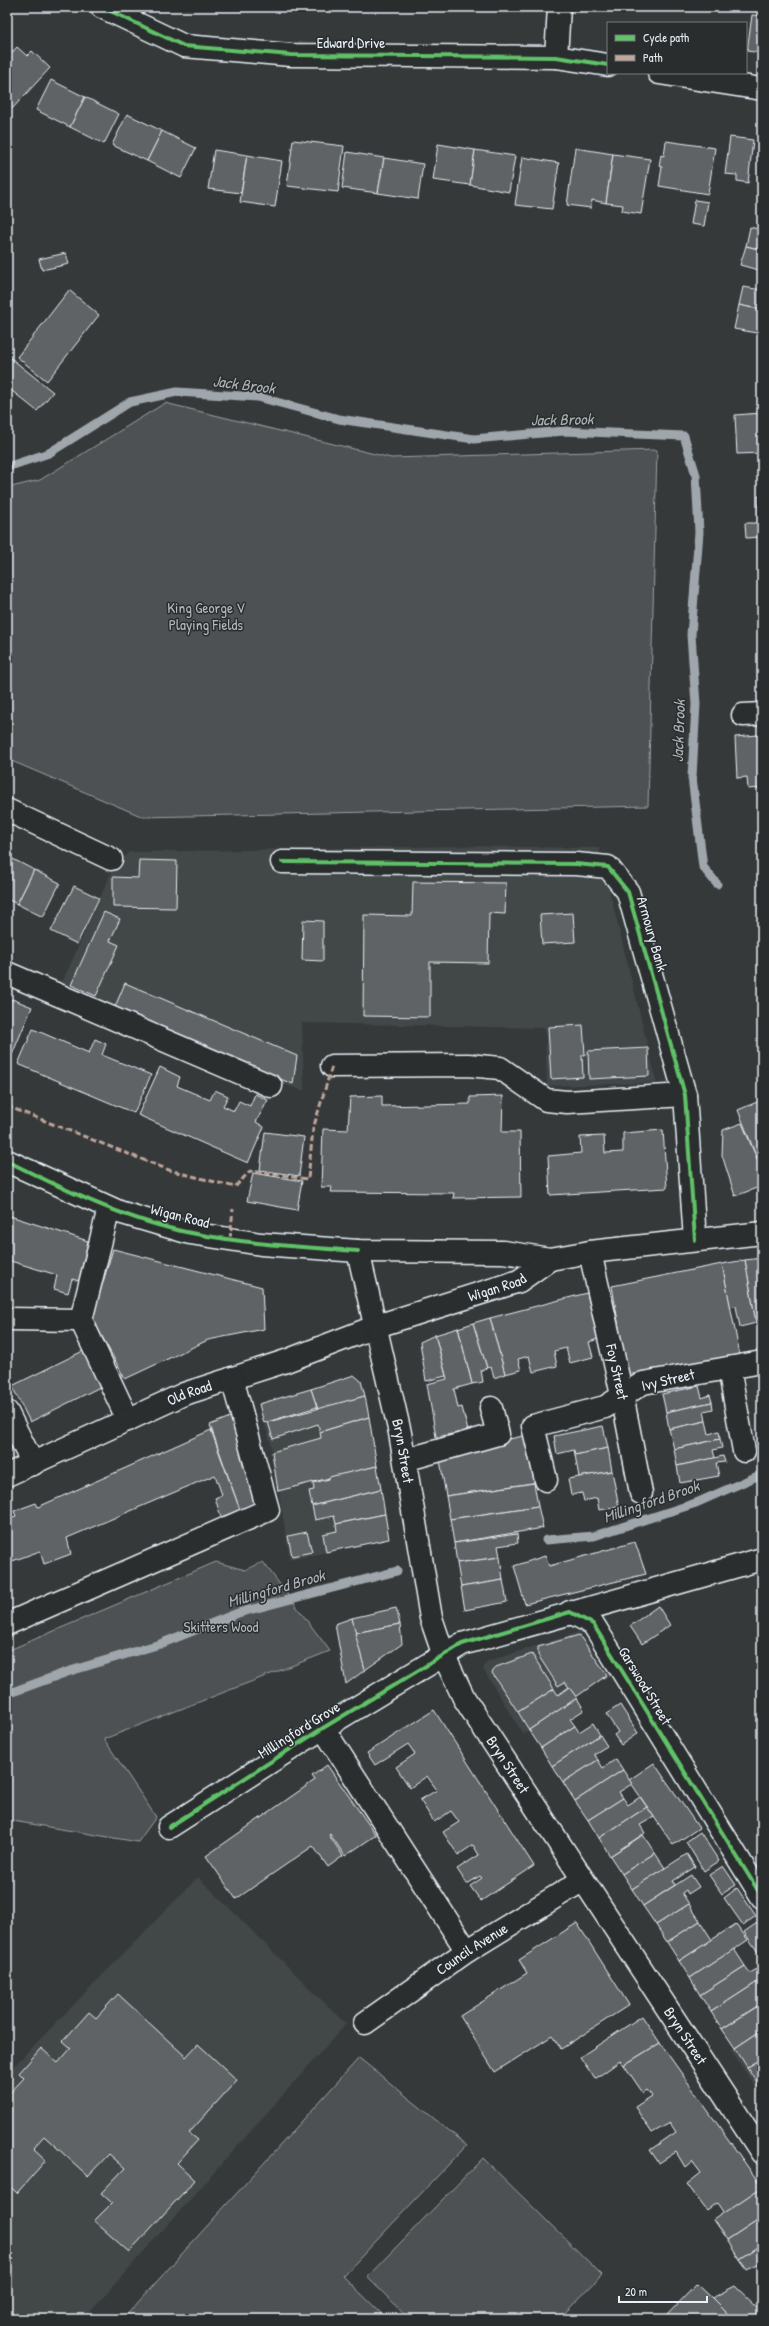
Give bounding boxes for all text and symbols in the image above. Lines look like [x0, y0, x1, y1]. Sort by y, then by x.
legend [607, 22, 747, 74]
text: Cycle path [643, 29, 689, 46]
street label: Edward Drive [317, 32, 385, 53]
text: Path [643, 49, 663, 66]
water label: Jack Brook [212, 369, 278, 399]
water label: Jack Brook [531, 407, 595, 431]
park label: King George V Playing Fields [167, 597, 245, 635]
water label: Jack Brook [666, 698, 690, 763]
street label: Armoury Bank [632, 894, 673, 974]
street label: Wigan Road [148, 1198, 212, 1233]
street label: Wigan Road [465, 1268, 531, 1307]
street label: Foy Street [601, 1341, 634, 1402]
street label: Ivy Street [639, 1363, 697, 1396]
street label: Old Road [163, 1375, 214, 1410]
street label: Bryn Street [387, 1417, 419, 1485]
water label: Millingford Brook [600, 1474, 703, 1528]
water label: Millingford Brook [225, 1563, 328, 1612]
park label: Skitters Wood [184, 1616, 259, 1637]
street label: Garswood Street [614, 1643, 677, 1730]
street label: Millingford Grove [254, 1696, 344, 1763]
street label: Bryn Street [482, 1732, 535, 1798]
street label: Council Avenue [431, 1918, 512, 1980]
street label: Bryn Street [659, 2003, 713, 2069]
scale bar [619, 2278, 707, 2304]
text: 20 m [625, 2283, 647, 2300]

